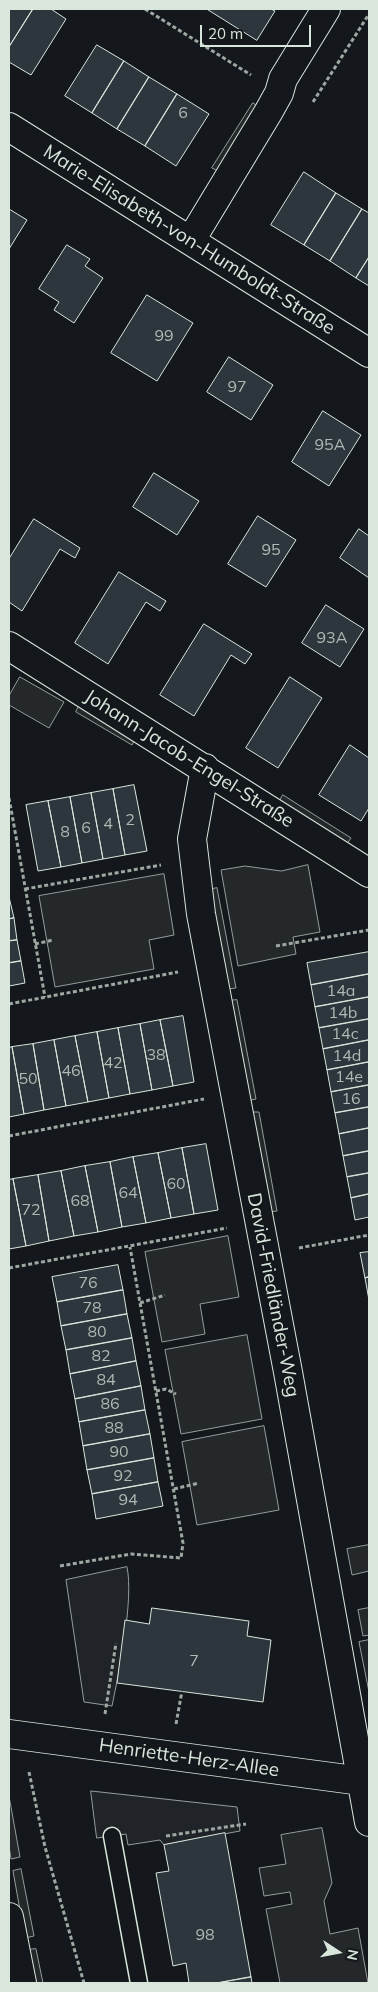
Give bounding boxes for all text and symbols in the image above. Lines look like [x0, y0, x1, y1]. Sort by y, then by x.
scale bar [203, 15, 314, 47]
text: 20 m [208, 24, 243, 43]
house number: 6 [178, 103, 188, 123]
street label: Marie-Elisabeth-von-Humboldt-Straße [39, 140, 339, 340]
house number: 99 [154, 326, 174, 346]
house number: 97 [227, 377, 247, 397]
house number: 95A [315, 435, 345, 455]
house number: 95 [261, 540, 281, 560]
house number: 93A [317, 628, 347, 648]
street label: Johann-Jacob-Engel-Straße [80, 685, 298, 833]
house number: 2 [125, 810, 135, 830]
house number: 4 [103, 814, 113, 834]
house number: 6 [81, 818, 91, 838]
house number: 8 [60, 822, 70, 842]
house number: 14a [327, 981, 355, 1001]
house number: 14b [329, 1003, 357, 1023]
house number: 14c [331, 1024, 359, 1044]
house number: 38 [146, 1045, 166, 1065]
house number: 14d [333, 1046, 361, 1066]
house number: 42 [103, 1053, 123, 1073]
house number: 46 [61, 1061, 81, 1081]
house number: 14e [335, 1067, 363, 1087]
house number: 50 [18, 1069, 38, 1089]
house number: 16 [341, 1089, 361, 1109]
house number: 60 [166, 1174, 186, 1194]
house number: 64 [118, 1183, 138, 1203]
house number: 68 [70, 1191, 90, 1211]
street label: David-Friedländer-Weg [242, 1191, 304, 1399]
house number: 72 [21, 1200, 41, 1220]
house number: 76 [78, 1273, 98, 1293]
house number: 78 [82, 1298, 102, 1318]
house number: 80 [87, 1322, 107, 1342]
house number: 82 [91, 1346, 111, 1366]
house number: 84 [96, 1370, 116, 1390]
house number: 86 [100, 1394, 120, 1414]
house number: 88 [104, 1418, 124, 1438]
house number: 90 [109, 1442, 129, 1462]
house number: 92 [113, 1466, 133, 1486]
house number: 94 [118, 1490, 138, 1510]
house number: 7 [189, 1651, 199, 1671]
street label: Henriette-Herz-Allee [97, 1734, 281, 1782]
house number: 98 [195, 1925, 215, 1945]
north arrow [313, 1927, 363, 1977]
text: N [343, 1948, 363, 1962]

